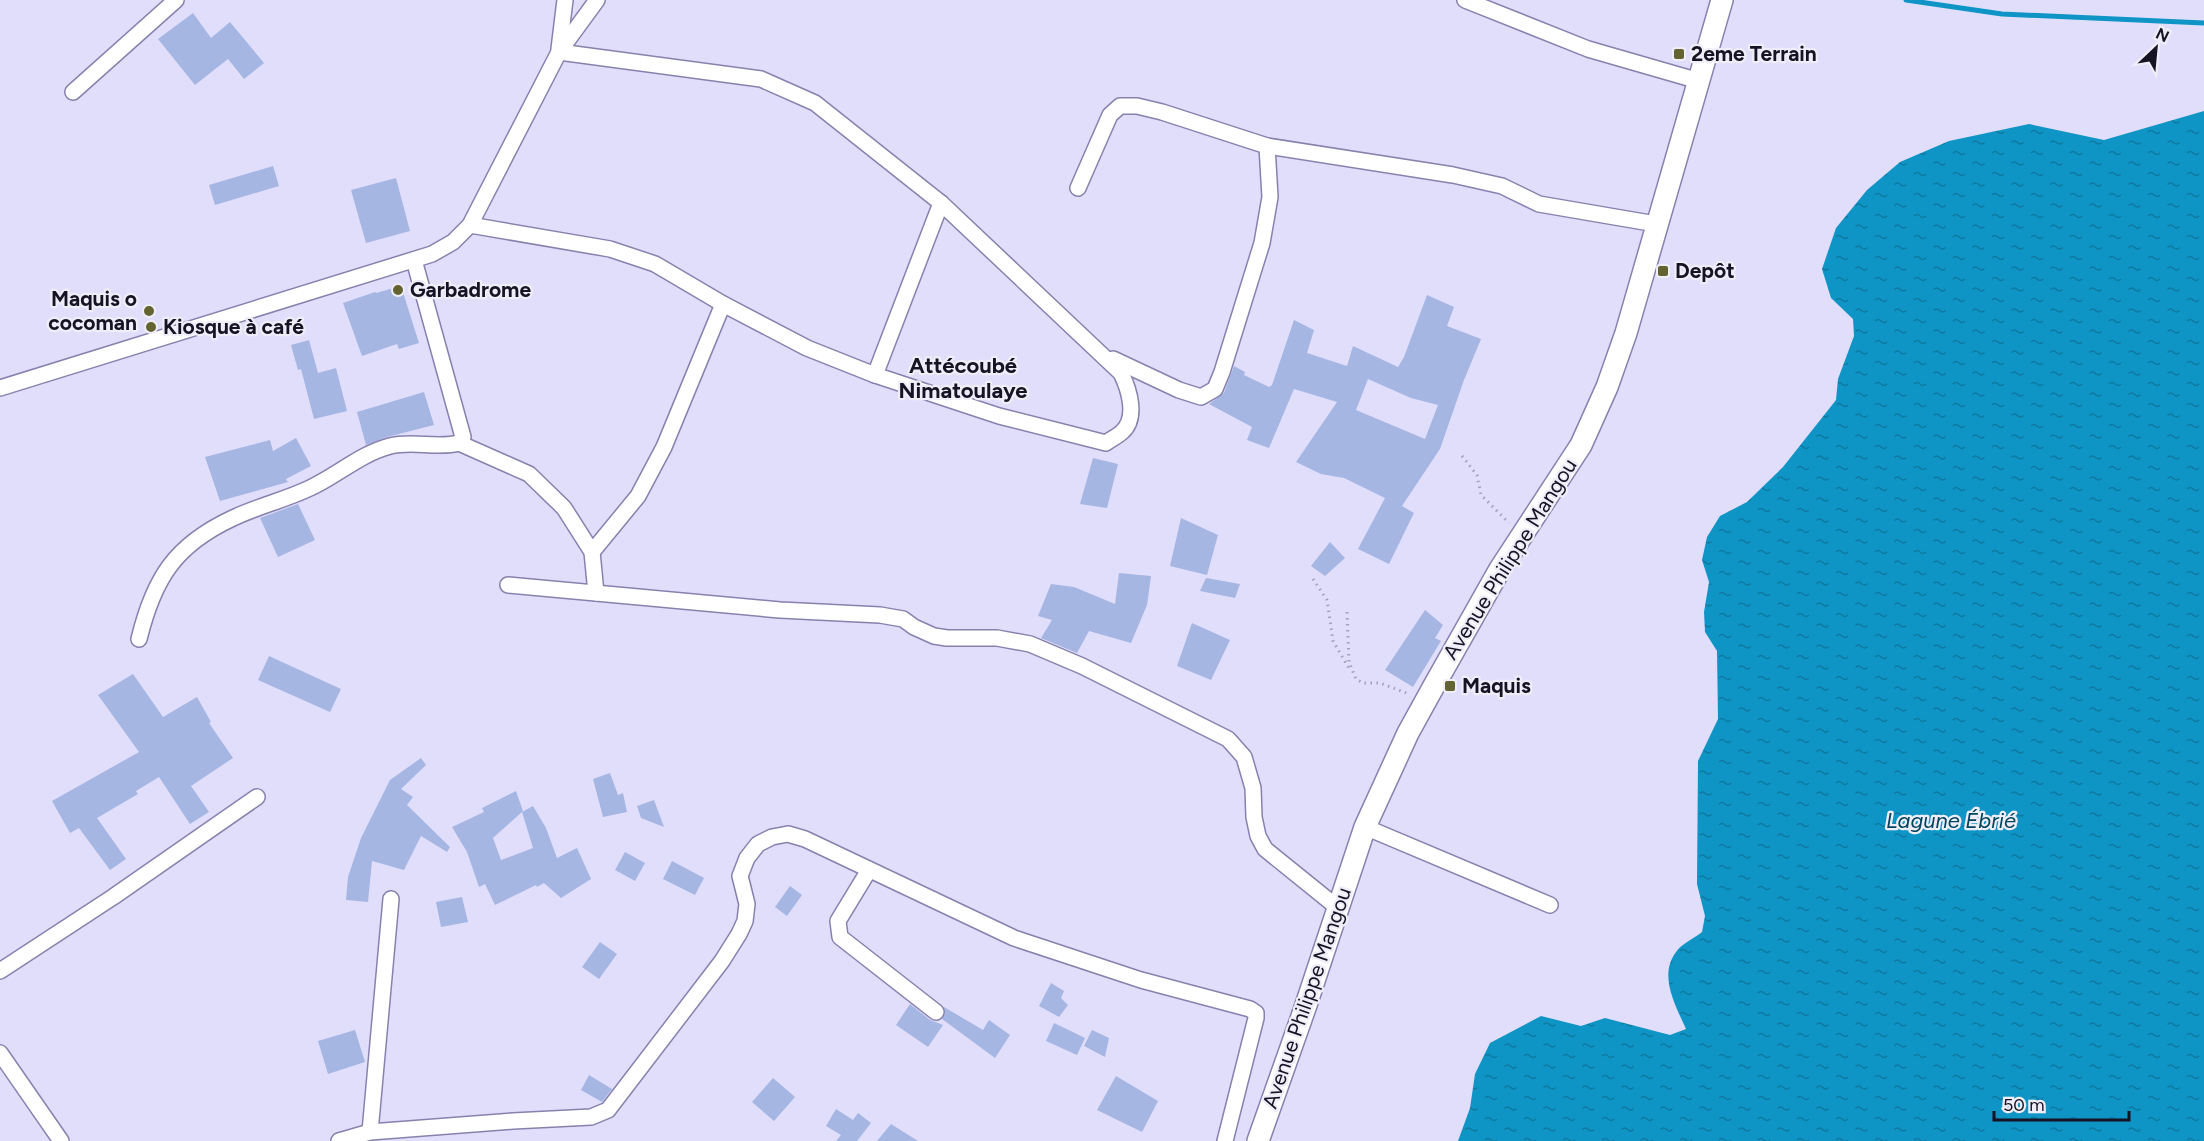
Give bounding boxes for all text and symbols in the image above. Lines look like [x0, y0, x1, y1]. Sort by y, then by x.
north arrow [2126, 18, 2186, 78]
text: N [2153, 24, 2172, 46]
place label: 2eme Terrain [1691, 41, 1817, 66]
marker: 2eme Terrain [1672, 47, 1686, 61]
place label: Depôt [1675, 258, 1735, 283]
marker: Depôt [1656, 264, 1670, 278]
place label: Garbadrome [410, 277, 531, 302]
marker: Garbadrome [391, 283, 405, 297]
place label: Maquis o cocoman [48, 286, 137, 335]
marker: Maquis o cocoman [142, 304, 156, 318]
place label: Kiosque à café [163, 314, 304, 339]
marker: Kiosque à café [144, 320, 158, 334]
district label: Attécoubé Nimatoulaye [899, 352, 1027, 404]
street label: Avenue Philippe Mangou [1437, 454, 1582, 664]
place label: Maquis [1462, 673, 1531, 698]
marker: Maquis [1443, 679, 1457, 693]
water label: Lagune Ébrié [1886, 807, 2016, 834]
street label: Avenue Philippe Mangou [1257, 884, 1356, 1112]
scale bar [1994, 1084, 2129, 1122]
text: 50 m [2003, 1094, 2045, 1116]

